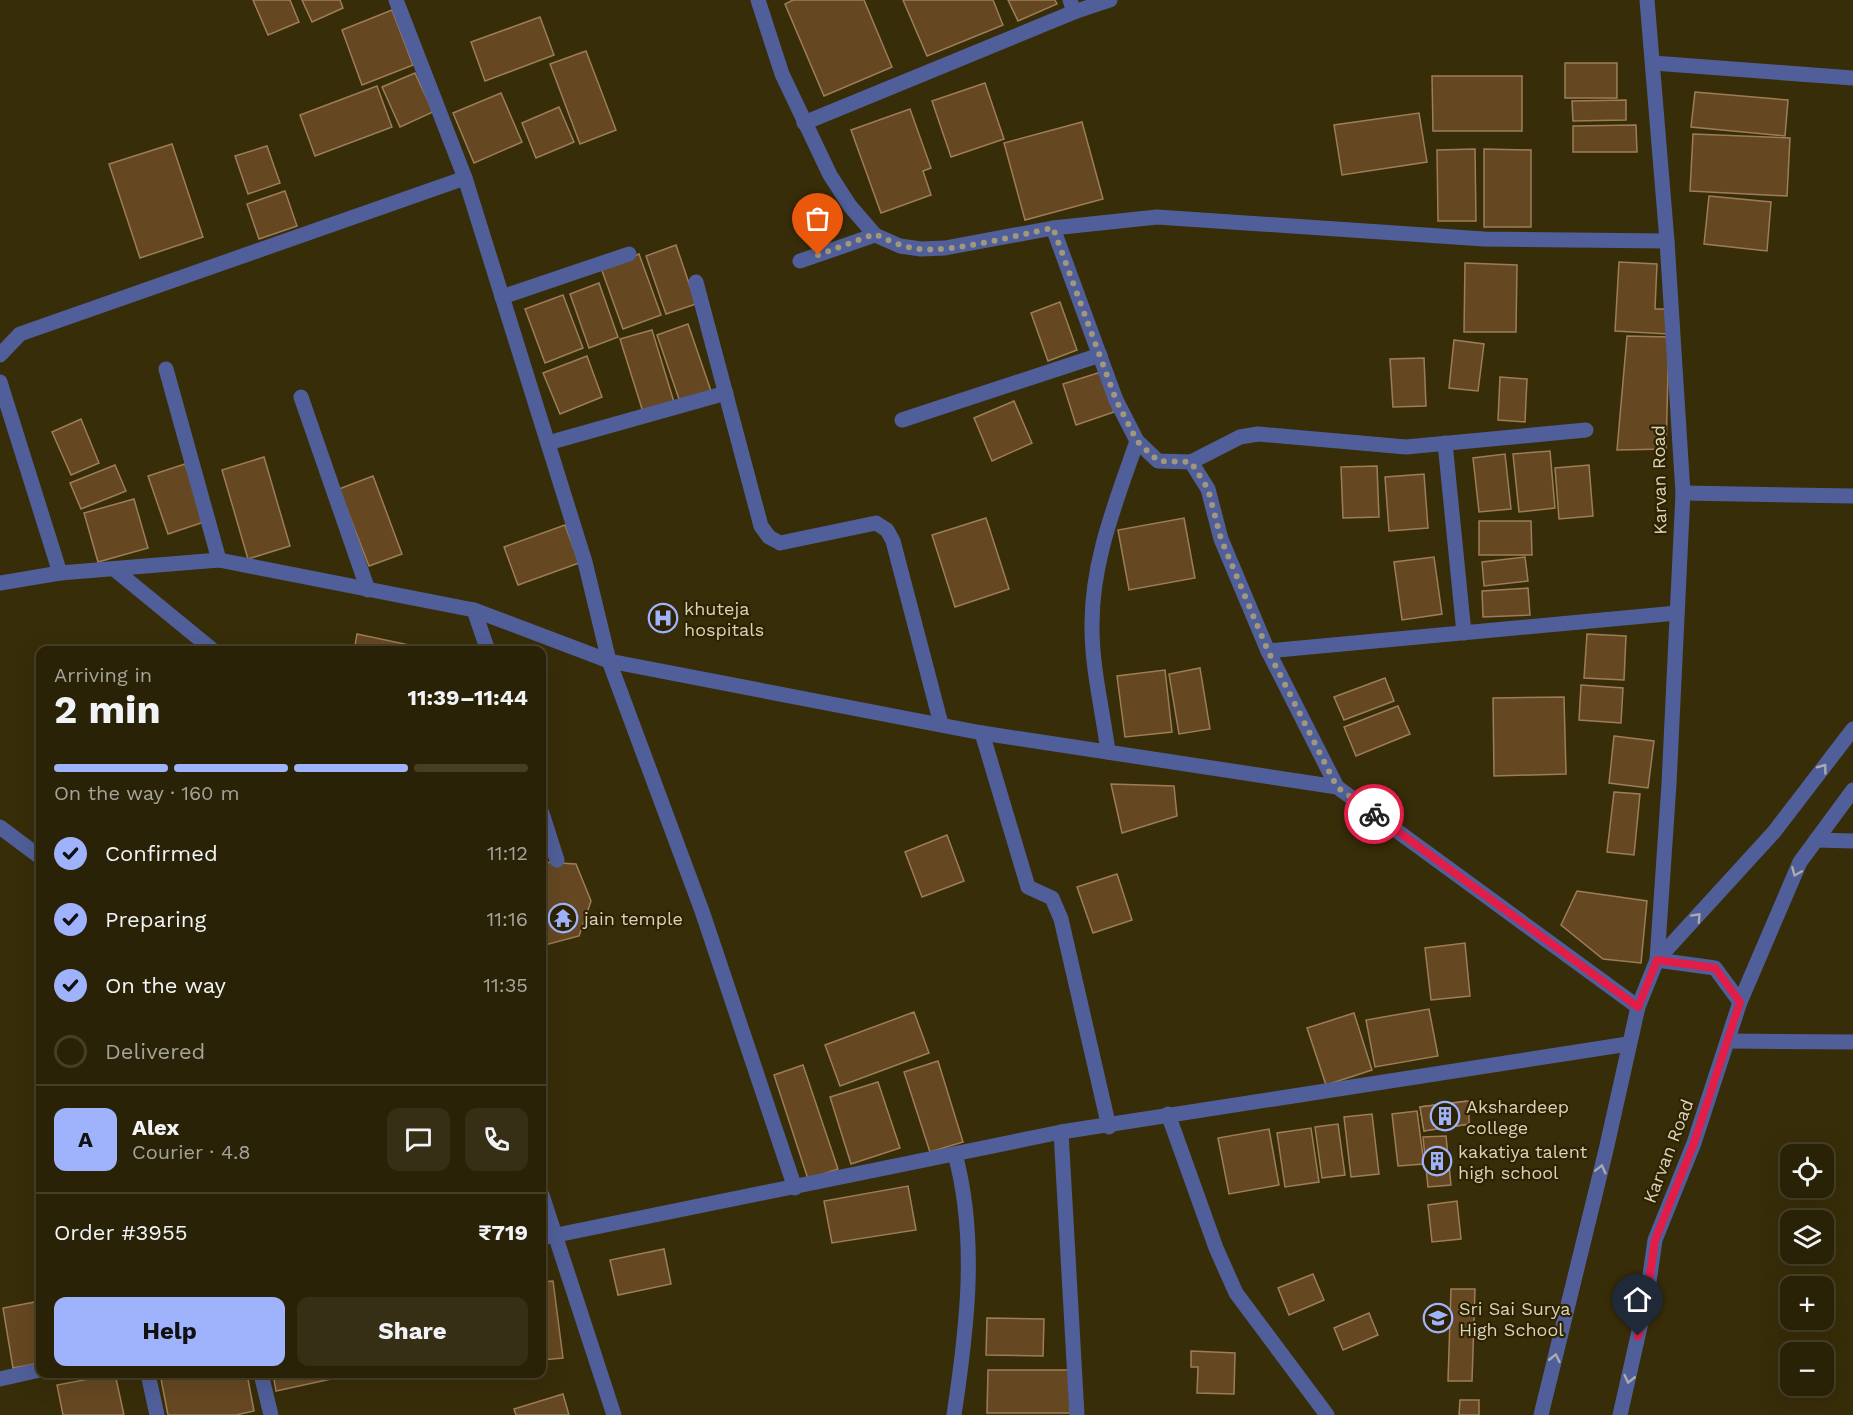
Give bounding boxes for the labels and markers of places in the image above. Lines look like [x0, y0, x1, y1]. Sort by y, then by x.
pin [792, 193, 843, 255]
place label: khuteja hospitals [684, 598, 764, 640]
hospital icon: khuteja hospitals [647, 602, 679, 634]
temple icon: jain temple [547, 902, 579, 934]
place label: jain temple [582, 908, 683, 929]
place label: Akshardeep college [1466, 1096, 1569, 1138]
building icon: Akshardeep college [1429, 1100, 1461, 1132]
place label: kakatiya talent high school [1458, 1141, 1588, 1183]
building icon: kakatiya talent high school [1421, 1145, 1453, 1177]
pin [1612, 1274, 1663, 1336]
place label: Sri Sai Surya High School [1459, 1298, 1570, 1340]
school or university icon: Sri Sai Surya High School [1422, 1302, 1454, 1334]

